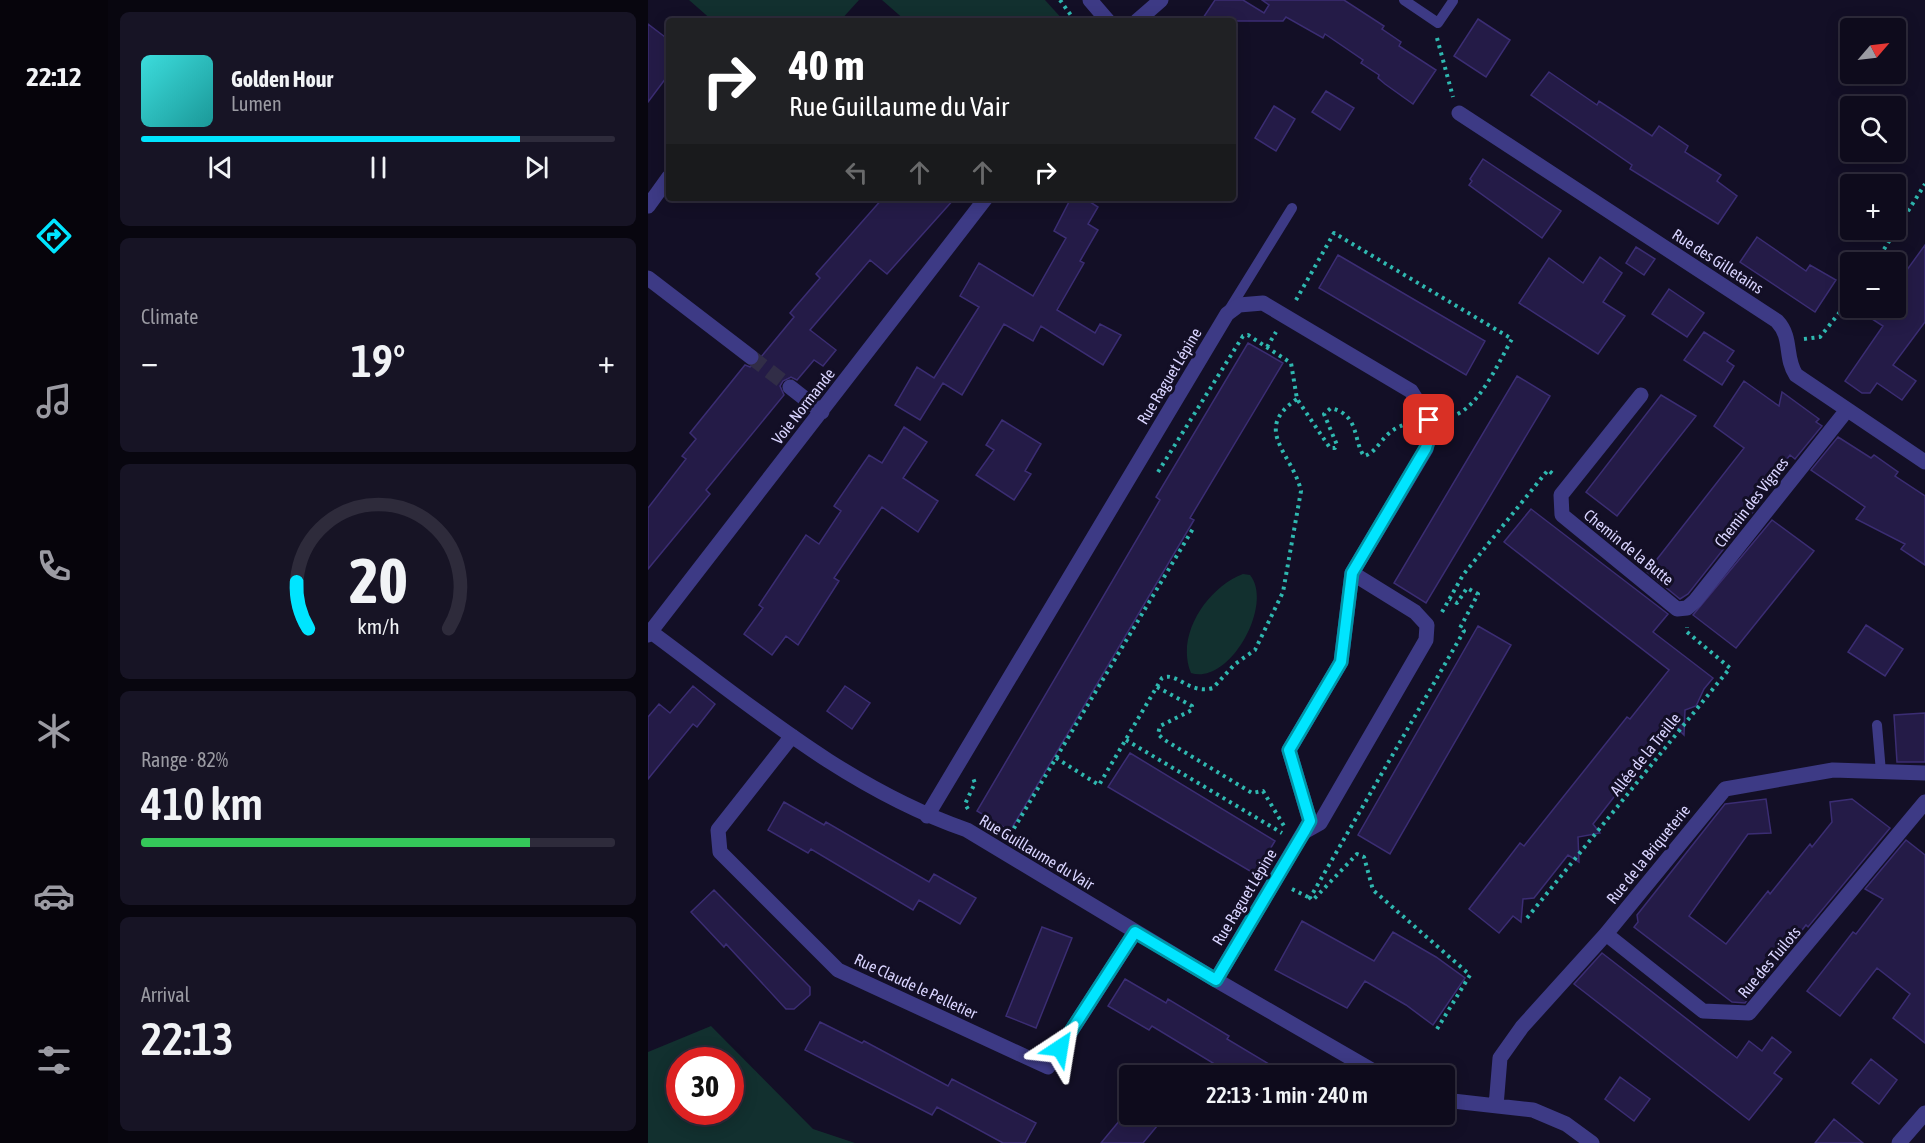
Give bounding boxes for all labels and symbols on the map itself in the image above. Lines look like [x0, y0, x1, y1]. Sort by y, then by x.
north arrow [1840, 18, 1906, 84]
street label: Rue des Gilletains [1669, 225, 1767, 297]
street label: Rue Raguet Lépine [1133, 325, 1206, 428]
street label: Voie Normande [768, 364, 838, 448]
pin [1403, 394, 1454, 445]
street label: Chemin des Vignes [1710, 453, 1793, 551]
street label: Chemin de la Butte [1581, 505, 1677, 589]
street label: Allée de la Treille [1606, 709, 1684, 799]
street label: Rue de la Briqueterie [1603, 801, 1694, 908]
street label: Rue Guillaume du Vair [976, 811, 1098, 893]
street label: Rue Raguet Lépine [1208, 846, 1281, 949]
street label: Rue des Tuilots [1734, 922, 1804, 1001]
street label: Rue Claude le Pelletier [852, 950, 980, 1022]
position arrow [1028, 1016, 1092, 1080]
speed limit sign: 30 [666, 1047, 744, 1125]

